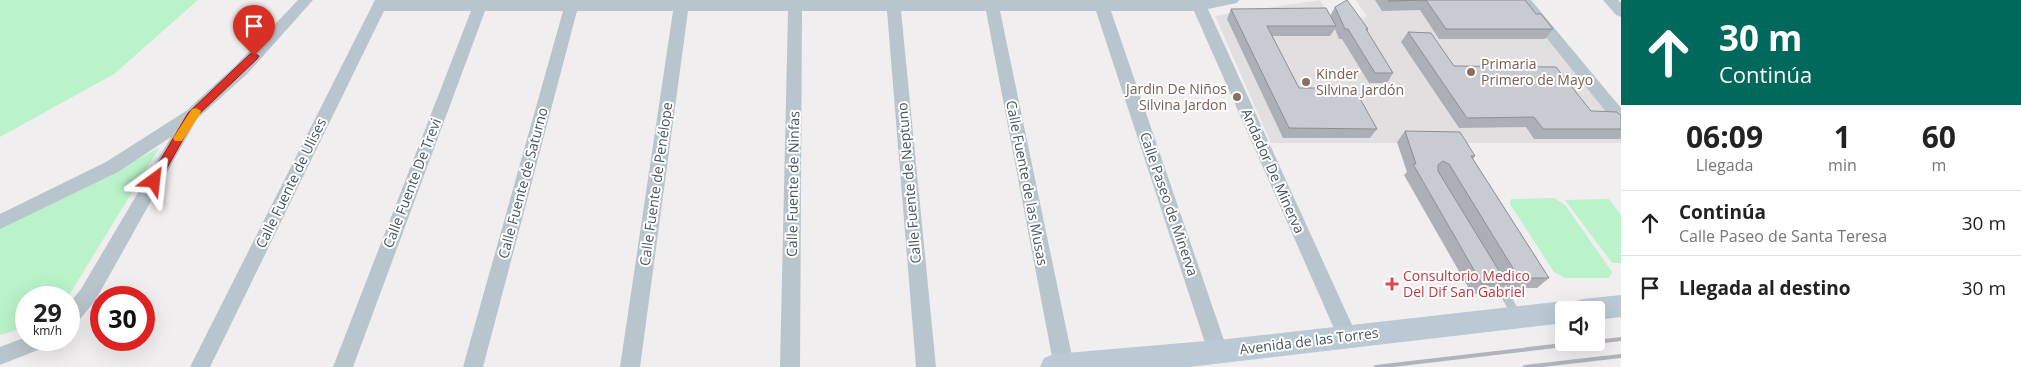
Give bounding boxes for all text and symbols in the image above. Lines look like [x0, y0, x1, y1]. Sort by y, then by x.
pin [233, 5, 275, 56]
icon: arrive [240, 12, 268, 40]
text: 30 m [1719, 14, 1802, 61]
icon: ahead [1636, 20, 1701, 85]
place label: Primaria Primero de Mayo [1481, 54, 1593, 89]
text: Continúa [1719, 59, 1812, 89]
place label: Kinder Silvina Jardón [1316, 64, 1404, 99]
marker: Primaria Primero de Mayo [1465, 66, 1477, 78]
marker: Kinder Silvina Jardón [1300, 76, 1312, 88]
place label: Jardin De Niños Silvina Jardon [1124, 79, 1227, 114]
marker: Jardin De Niños Silvina Jardon [1231, 91, 1243, 103]
street label: Calle Fuente de las Musas [1002, 99, 1053, 267]
street label: Calle Fuente de Penélope [635, 101, 676, 267]
street label: Calle Fuente de Neptuno [892, 102, 925, 264]
street label: Calle Fuente de Saturno [493, 105, 552, 261]
street label: Andador De Minerva [1237, 105, 1310, 236]
street label: Calle Fuente de Ninfas [782, 111, 803, 257]
street label: Calle Fuente de Ulises [251, 114, 330, 251]
street label: Calle Fuente De Trevi [378, 115, 445, 250]
text: 06:09 [1686, 116, 1763, 157]
text: 1 [1834, 116, 1851, 157]
text: 60 [1922, 116, 1956, 157]
street label: Calle Paseo de Minerva [1136, 129, 1203, 278]
position arrow [127, 154, 179, 206]
text: Llegada [1696, 154, 1753, 176]
text: min [1828, 154, 1857, 176]
text: m [1931, 154, 1946, 176]
text: Continúa [1679, 199, 1766, 225]
icon: ahead [1636, 209, 1664, 237]
text: 30 m [1962, 210, 2006, 236]
text: Calle Paseo de Santa Teresa [1679, 225, 1887, 247]
place label: Consultorio Medico Del Dif San Gabriel [1403, 266, 1530, 301]
icon: arrive [1636, 274, 1664, 302]
text: Llegada al destino [1679, 275, 1851, 301]
text: 30 m [1962, 275, 2006, 301]
marker: Consultorio Medico Del Dif San Gabriel [1385, 277, 1399, 291]
speed limit sign: 30 [90, 286, 155, 351]
text: 29 [33, 295, 62, 329]
map controls [1555, 301, 1605, 351]
button: sound [1555, 301, 1605, 351]
text: km/h [33, 322, 62, 339]
street label: Avenida de las Torres [1238, 323, 1380, 358]

